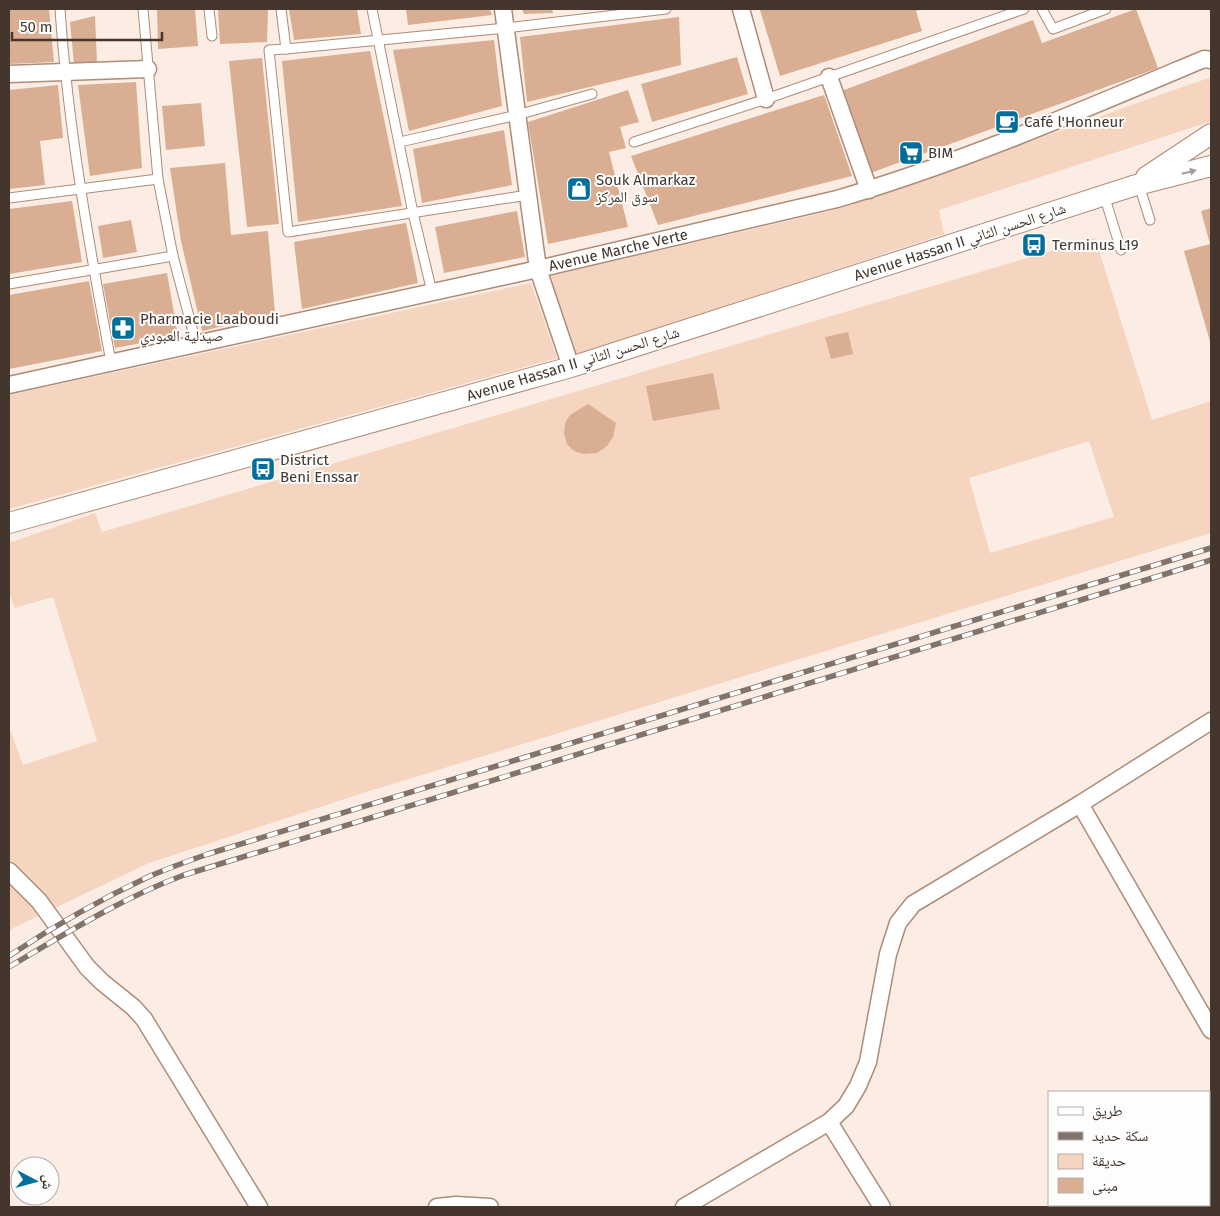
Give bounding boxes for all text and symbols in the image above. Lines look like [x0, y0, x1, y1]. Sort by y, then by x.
scale bar [12, 10, 162, 42]
text: 50 m [20, 18, 53, 36]
cafe icon: Café l'Honneur [994, 109, 1020, 135]
place label: Café l'Honneur [1024, 113, 1124, 131]
supermarket icon: BIM [898, 140, 924, 166]
place label: BIM [928, 144, 953, 162]
one-way arrow [1182, 167, 1197, 175]
place label: Souk Almarkaz سوق المركز [595, 171, 696, 207]
shop icon: Souk Almarkaz سوق المركز [566, 176, 592, 202]
street label: Avenue Hassan II شارع الحسن الثاني [852, 199, 1069, 287]
street label: Avenue Marche Verte [547, 225, 690, 275]
bus stop icon: Terminus L19 [1021, 232, 1047, 258]
place label: Terminus L19 [1052, 236, 1139, 254]
place label: Pharmacie Laaboudi صيدلية العبودي [140, 310, 279, 348]
pharmacy icon: Pharmacie Laaboudi صيدلية العبودي [110, 315, 136, 341]
street label: Avenue Hassan II شارع الحسن الثاني [464, 323, 683, 408]
place label: District Beni Enssar [280, 451, 359, 486]
bus stop icon: District Beni Enssar [250, 456, 276, 482]
legend [1048, 1091, 1210, 1206]
text: طريق [1092, 1102, 1123, 1121]
text: سكة حديد [1092, 1127, 1149, 1145]
text: حديقة [1092, 1152, 1127, 1170]
north arrow [10, 1156, 60, 1206]
text: ش [38, 1174, 57, 1191]
text: مبنى [1092, 1177, 1118, 1196]

